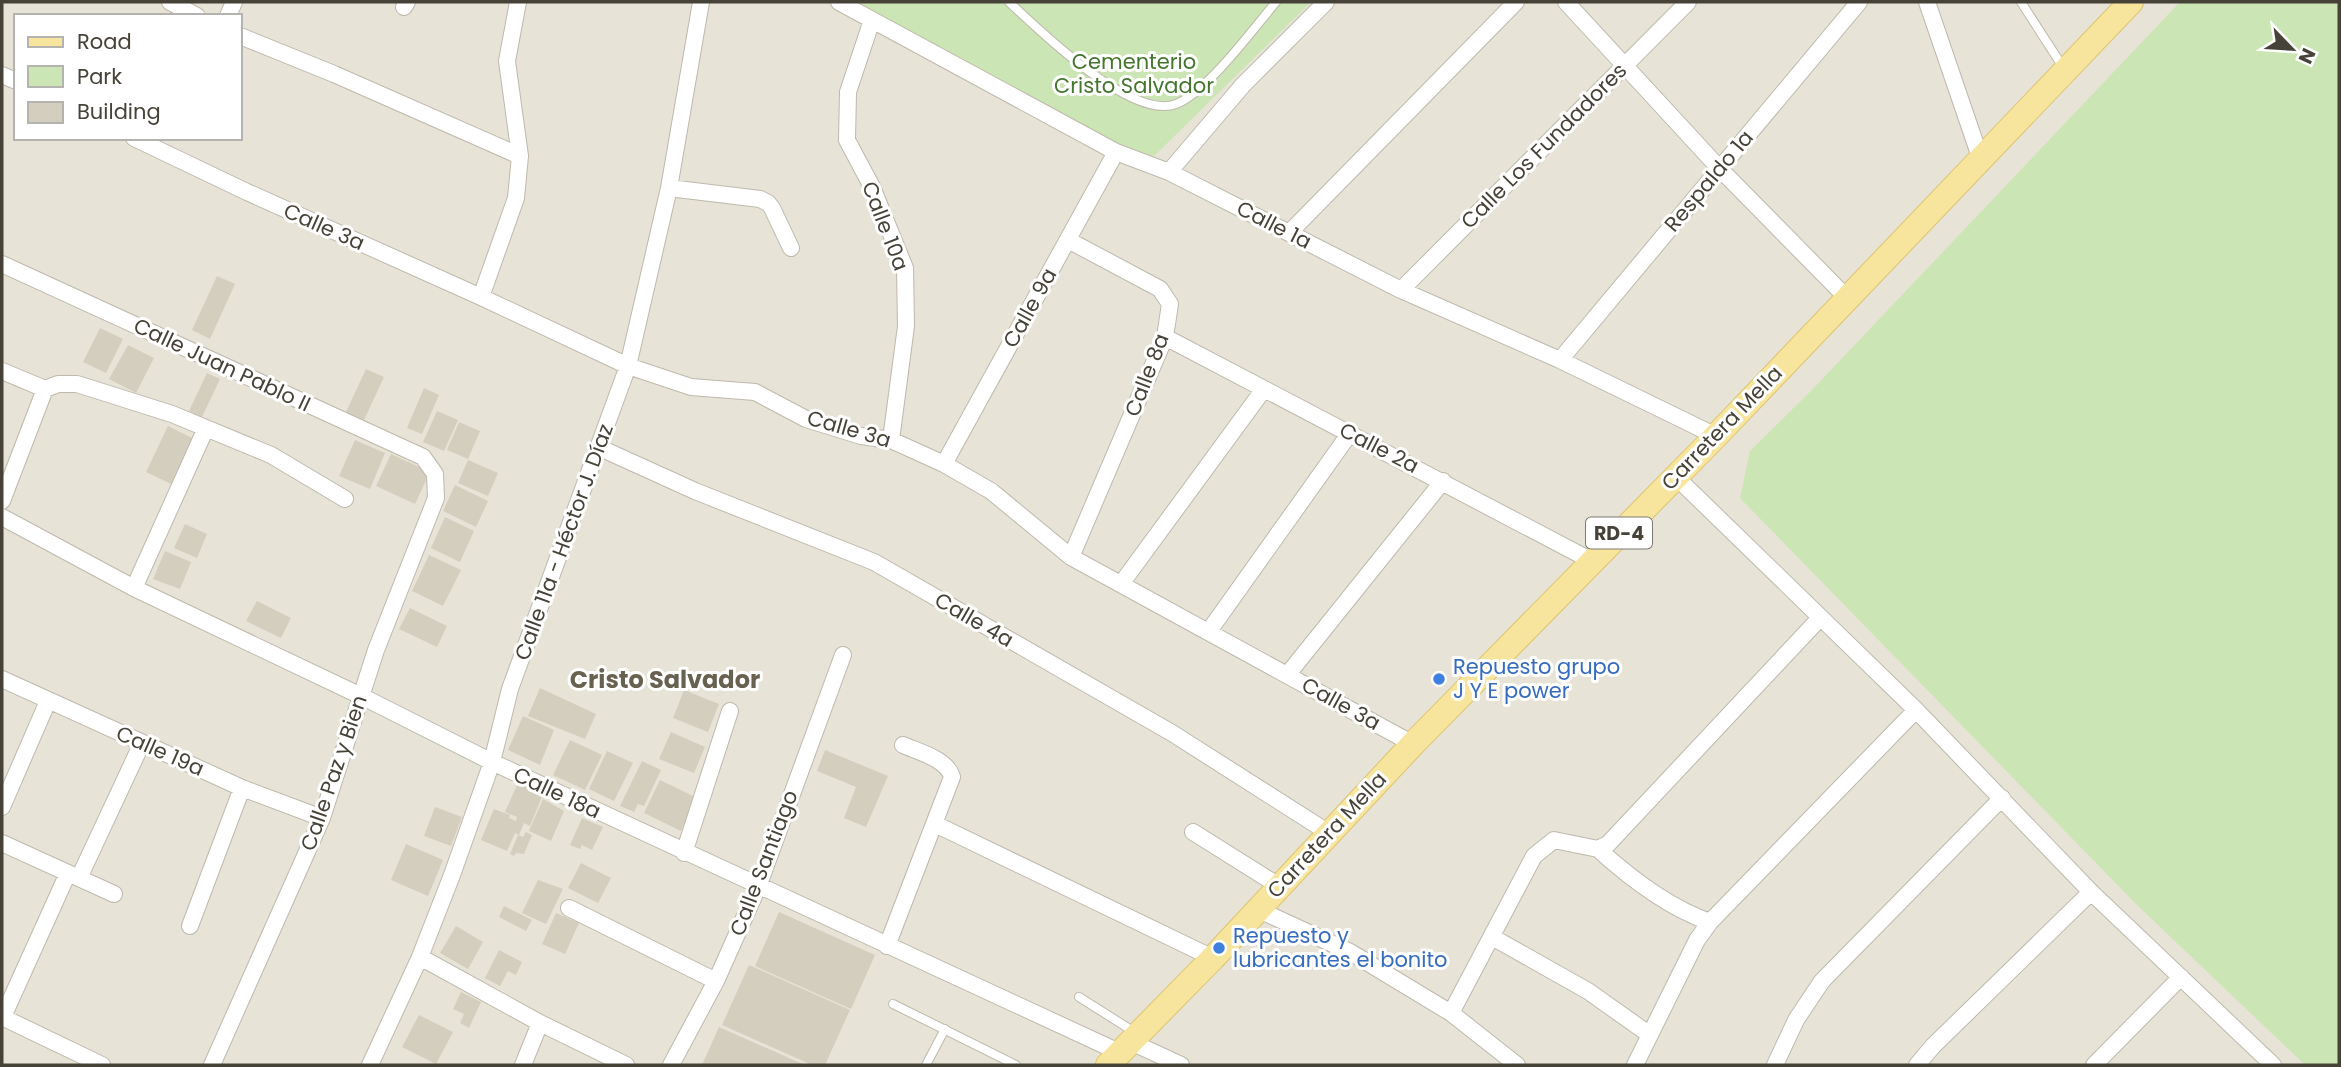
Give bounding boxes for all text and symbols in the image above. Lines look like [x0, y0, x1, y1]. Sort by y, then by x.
legend [14, 14, 242, 140]
north arrow [2257, 14, 2327, 84]
text: Road [77, 27, 132, 56]
text: N [2292, 44, 2322, 68]
park label: Cementerio Cristo Salvador [1054, 47, 1214, 100]
street label: Calle Los Fundadores [1454, 56, 1633, 235]
text: Park [77, 62, 122, 91]
text: Building [77, 97, 161, 126]
street label: Respaldo 1a [1658, 124, 1760, 238]
street label: Calle 10a [855, 177, 916, 275]
street label: Calle 1a [1232, 193, 1317, 256]
street label: Calle 3a [279, 196, 369, 257]
street label: Calle 9a [996, 263, 1063, 353]
street label: Calle Juan Pablo II [129, 311, 315, 418]
street label: Calle 8a [1117, 329, 1176, 421]
street label: Carretera Mella [1655, 359, 1789, 496]
street label: Calle 3a [804, 403, 894, 454]
street label: Calle 2a [1334, 415, 1424, 480]
street label: Calle 11a - Héctor J. Díaz [507, 420, 620, 664]
road number: RD-4 [1586, 518, 1652, 548]
street label: Calle 4a [929, 585, 1019, 654]
place label: Repuesto grupo J Y E power [1453, 652, 1620, 705]
district label: Cristo Salvador [570, 663, 760, 696]
street label: Calle 3a [1297, 670, 1386, 737]
marker: Repuesto grupo J Y E power [1431, 671, 1447, 687]
street label: Calle Paz y Bien [293, 691, 374, 855]
street label: Calle 19a [112, 718, 209, 783]
street label: Calle 18a [509, 760, 606, 825]
street label: Carretera Mella [1260, 765, 1393, 904]
street label: Calle Santiago [722, 786, 805, 940]
place label: Repuesto y lubricantes el bonito [1233, 921, 1448, 974]
marker: Repuesto y lubricantes el bonito [1211, 940, 1227, 956]

